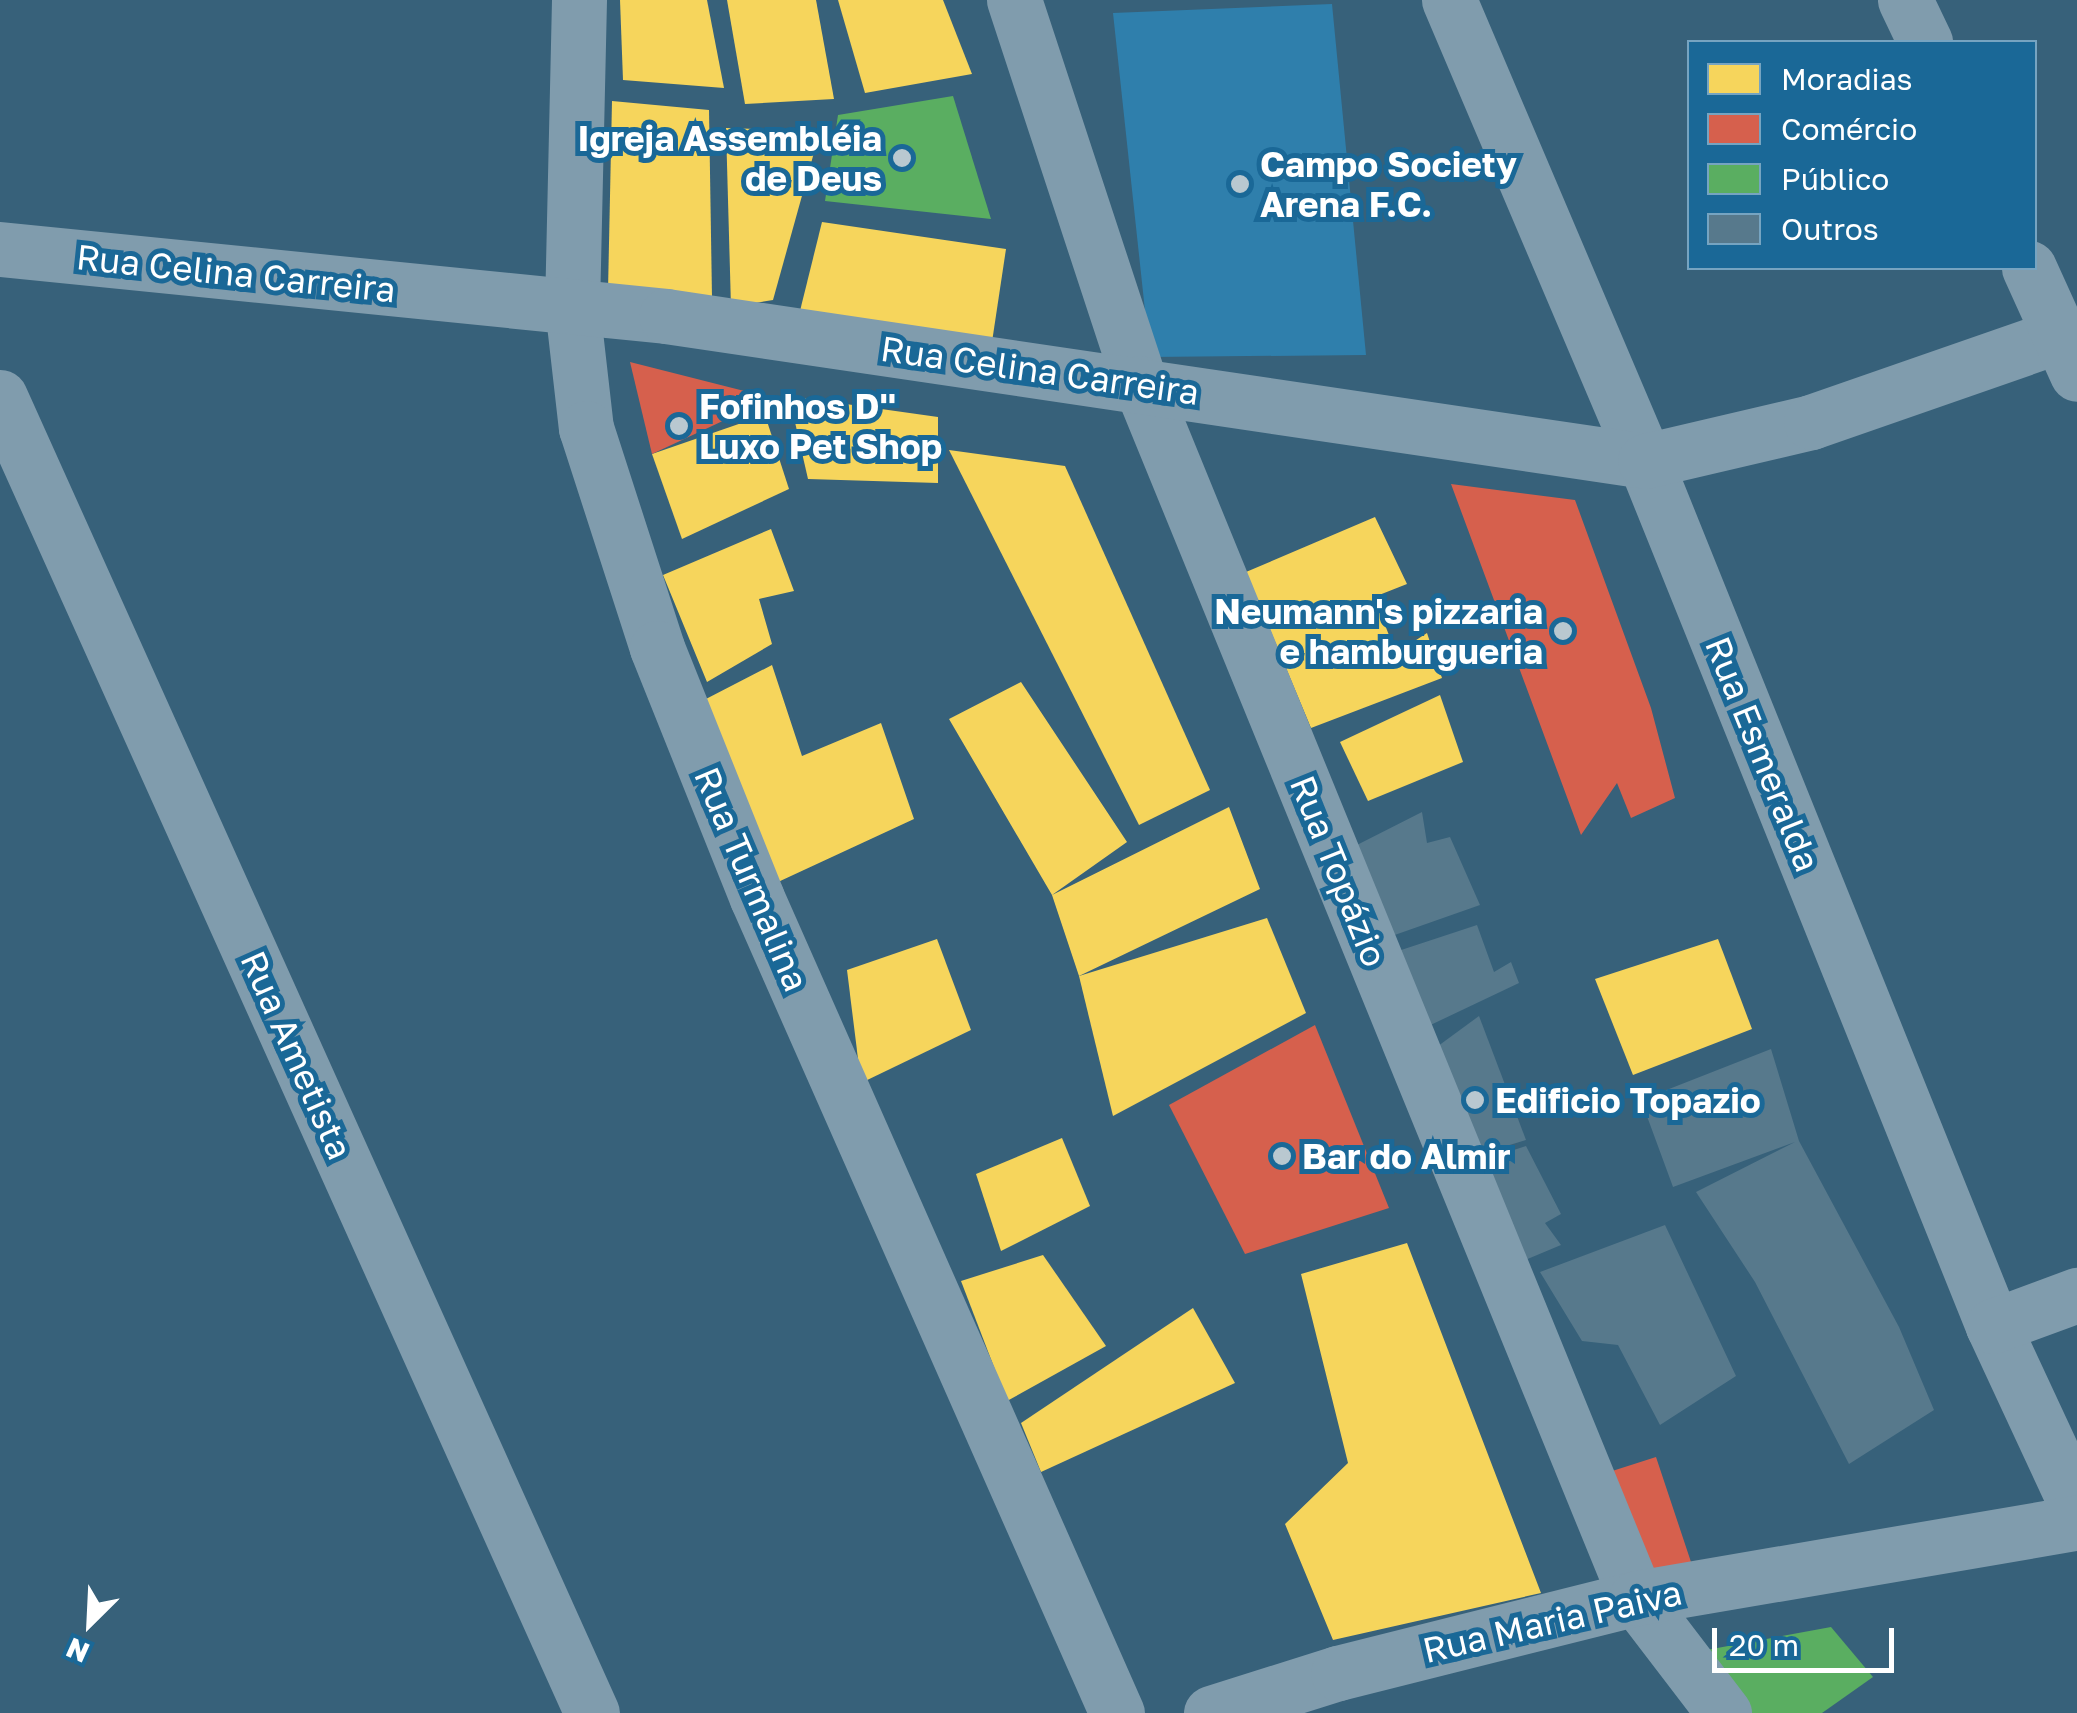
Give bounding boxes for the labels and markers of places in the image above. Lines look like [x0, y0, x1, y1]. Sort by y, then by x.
place label: Igreja Assembléia de Deus [577, 117, 882, 199]
place label: Campo Society Arena F.C. [1260, 143, 1517, 225]
marker: Igreja Assembléia de Deus [891, 147, 913, 169]
marker: Campo Society Arena F.C. [1229, 173, 1251, 195]
place label: Fofinhos D'' Luxo Pet Shop [699, 385, 942, 467]
marker: Fofinhos D'' Luxo Pet Shop [668, 415, 690, 437]
place label: Neumann's pizzaria e hamburgueria [1214, 590, 1543, 672]
marker: Neumann's pizzaria e hamburgueria [1552, 620, 1574, 642]
place label: Edificio Topazio [1495, 1079, 1761, 1121]
marker: Edificio Topazio [1464, 1089, 1486, 1111]
place label: Bar do Almir [1302, 1135, 1511, 1177]
marker: Bar do Almir [1271, 1145, 1293, 1167]

